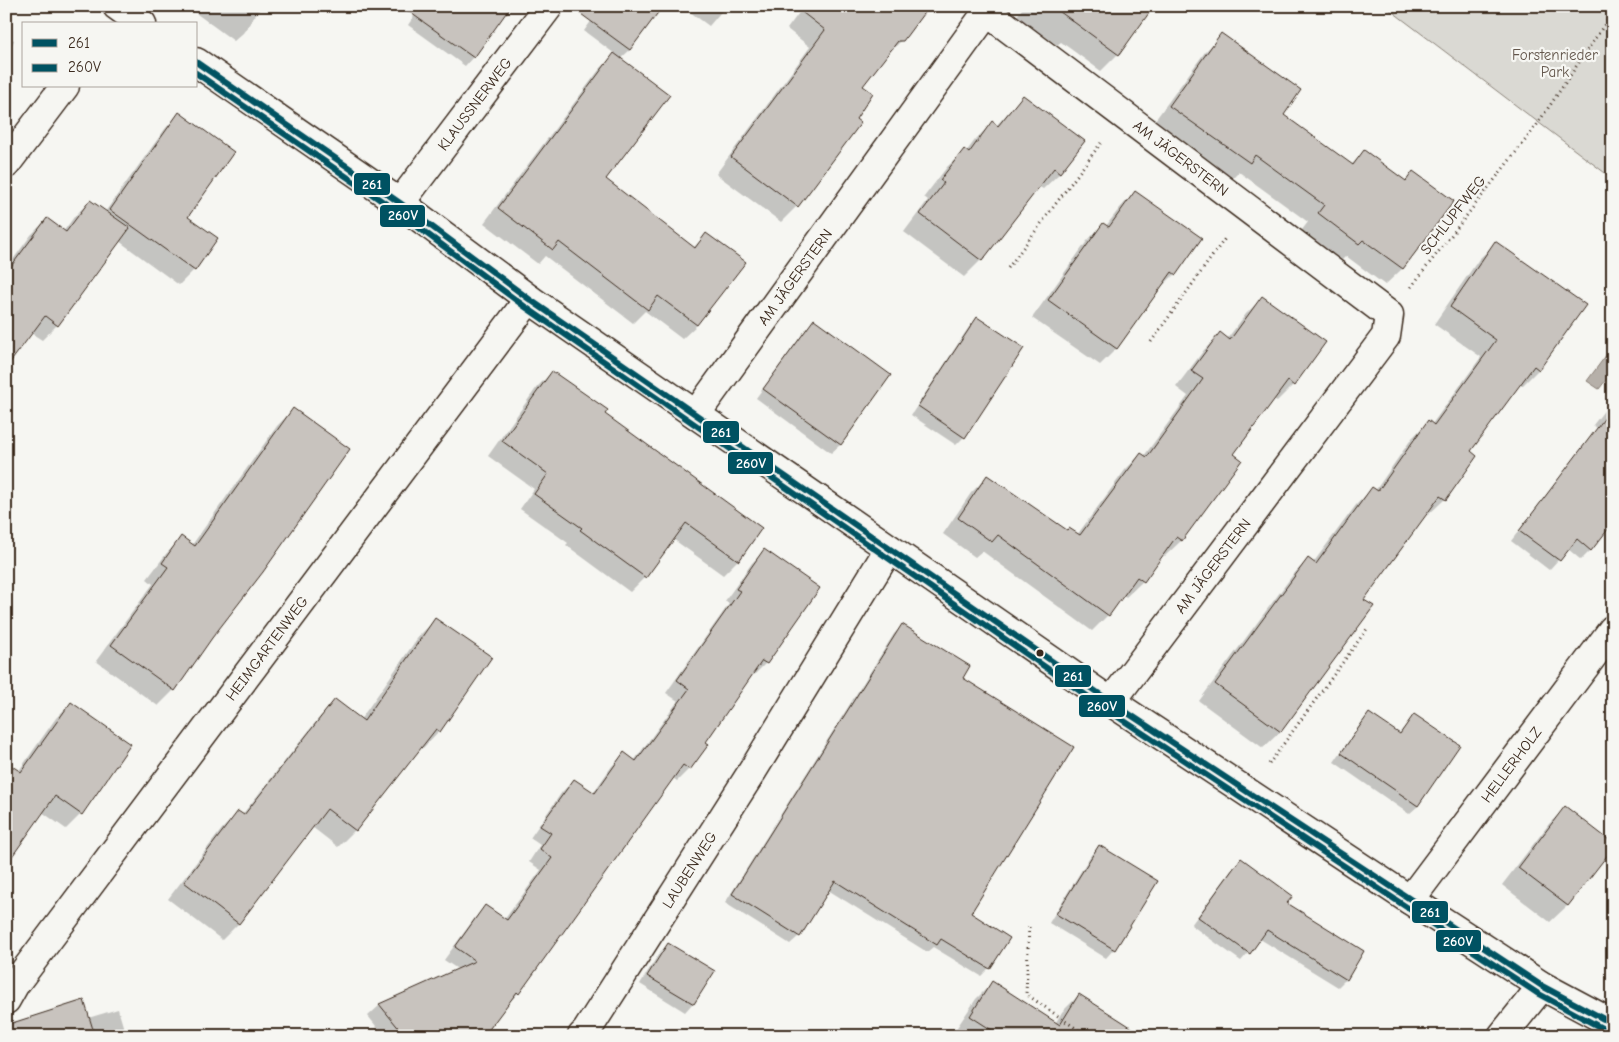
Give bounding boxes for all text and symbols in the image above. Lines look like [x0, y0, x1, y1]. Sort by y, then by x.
legend [22, 22, 198, 88]
text: 261 [68, 34, 90, 52]
park label: Forstenrieder Park [1512, 46, 1598, 81]
street label: KLAUSSNERWEG [434, 54, 516, 154]
text: 260V [68, 58, 101, 76]
street label: AM JÄGERSTERN [1130, 116, 1232, 200]
line badge: 261 [353, 172, 391, 196]
street label: SCHLUPFWEG [1417, 172, 1490, 258]
text: 261 [362, 176, 382, 193]
line badge: 260V [379, 204, 426, 228]
text: 260V [388, 207, 418, 224]
street label: AM JÄGERSTERN [754, 225, 836, 329]
line badge: 261 [702, 420, 740, 444]
text: 261 [711, 424, 731, 441]
line badge: 260V [727, 451, 774, 475]
text: 260V [736, 455, 766, 472]
street label: AM JÄGERSTERN [1171, 515, 1255, 617]
street label: HEIMGARTENWEG [222, 592, 312, 704]
unlabelled marker [1035, 648, 1045, 658]
line badge: 261 [1054, 664, 1092, 688]
text: 261 [1063, 668, 1083, 685]
line badge: 260V [1078, 694, 1126, 718]
text: 260V [1087, 698, 1117, 715]
street label: HELLERHOLZ [1477, 723, 1546, 806]
street label: LAUBENWEG [658, 828, 721, 912]
line badge: 261 [1411, 900, 1449, 924]
text: 261 [1420, 904, 1440, 921]
line badge: 260V [1435, 929, 1482, 953]
text: 260V [1443, 933, 1473, 950]

